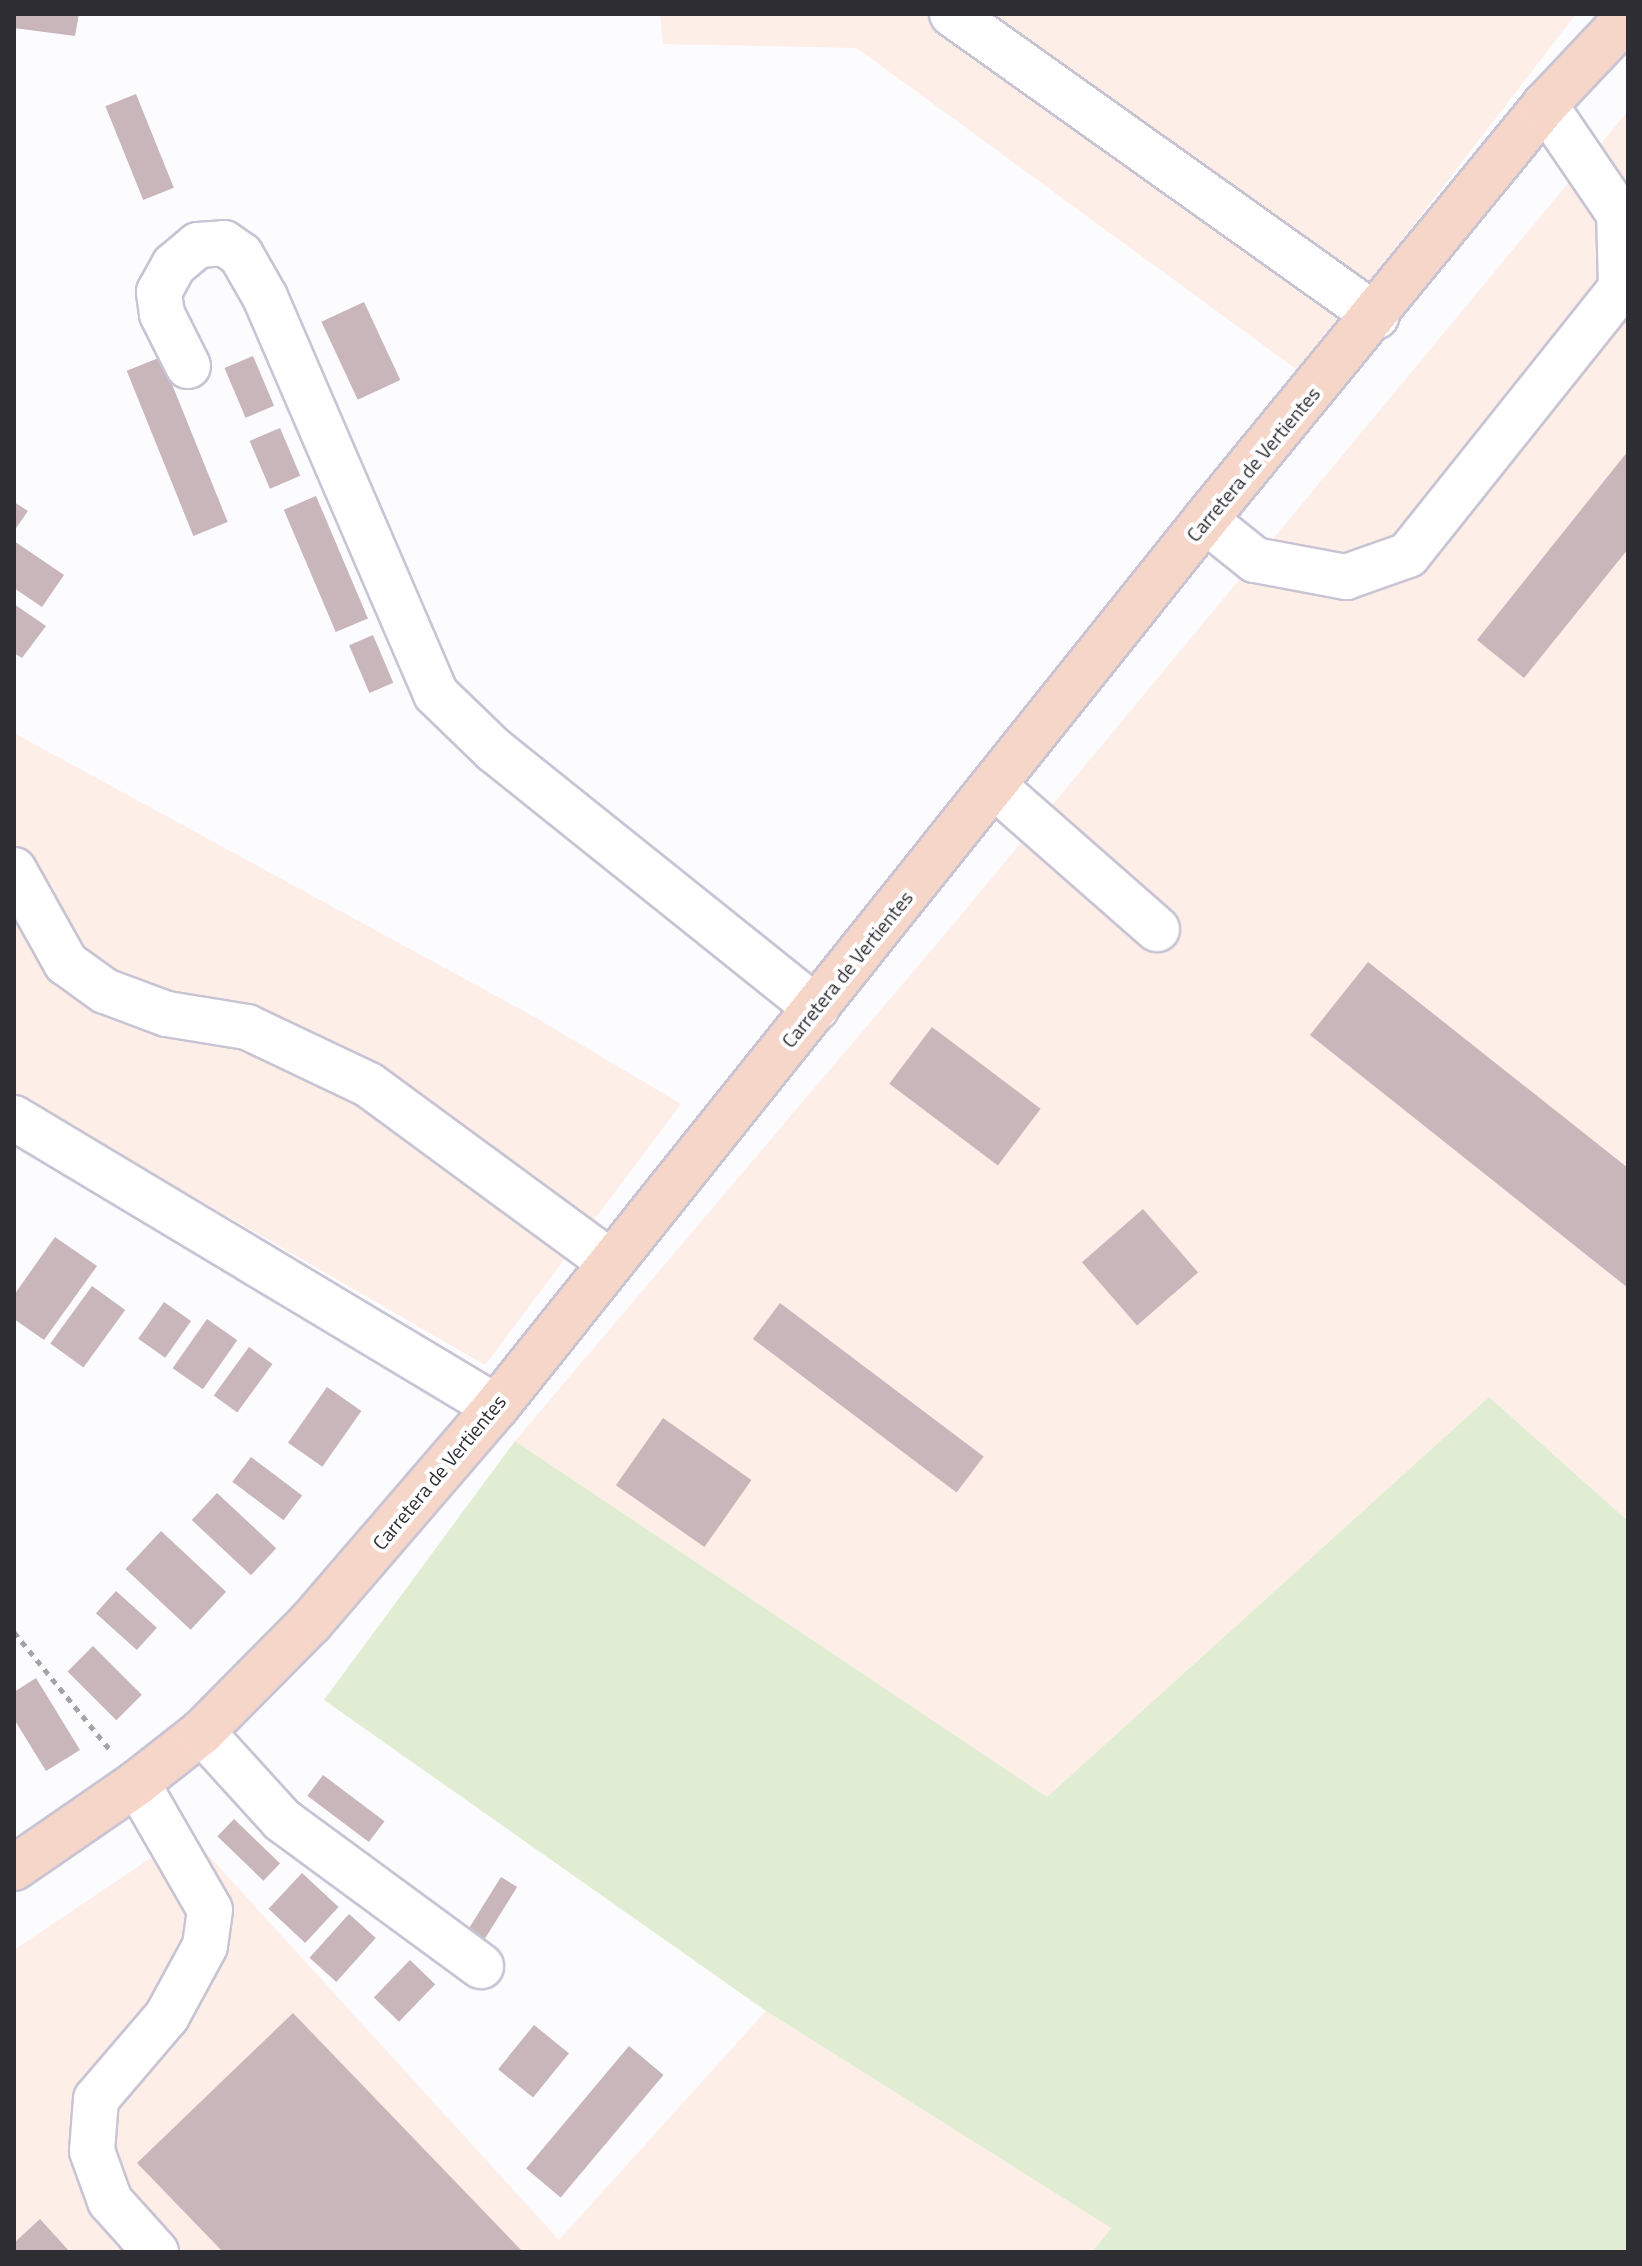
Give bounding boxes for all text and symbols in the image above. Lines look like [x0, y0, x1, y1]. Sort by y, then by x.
street label: Carretera de Vertientes [1181, 382, 1325, 546]
street label: Carretera de Vertientes [776, 886, 918, 1052]
street label: Carretera de Vertientes [367, 1390, 511, 1554]

